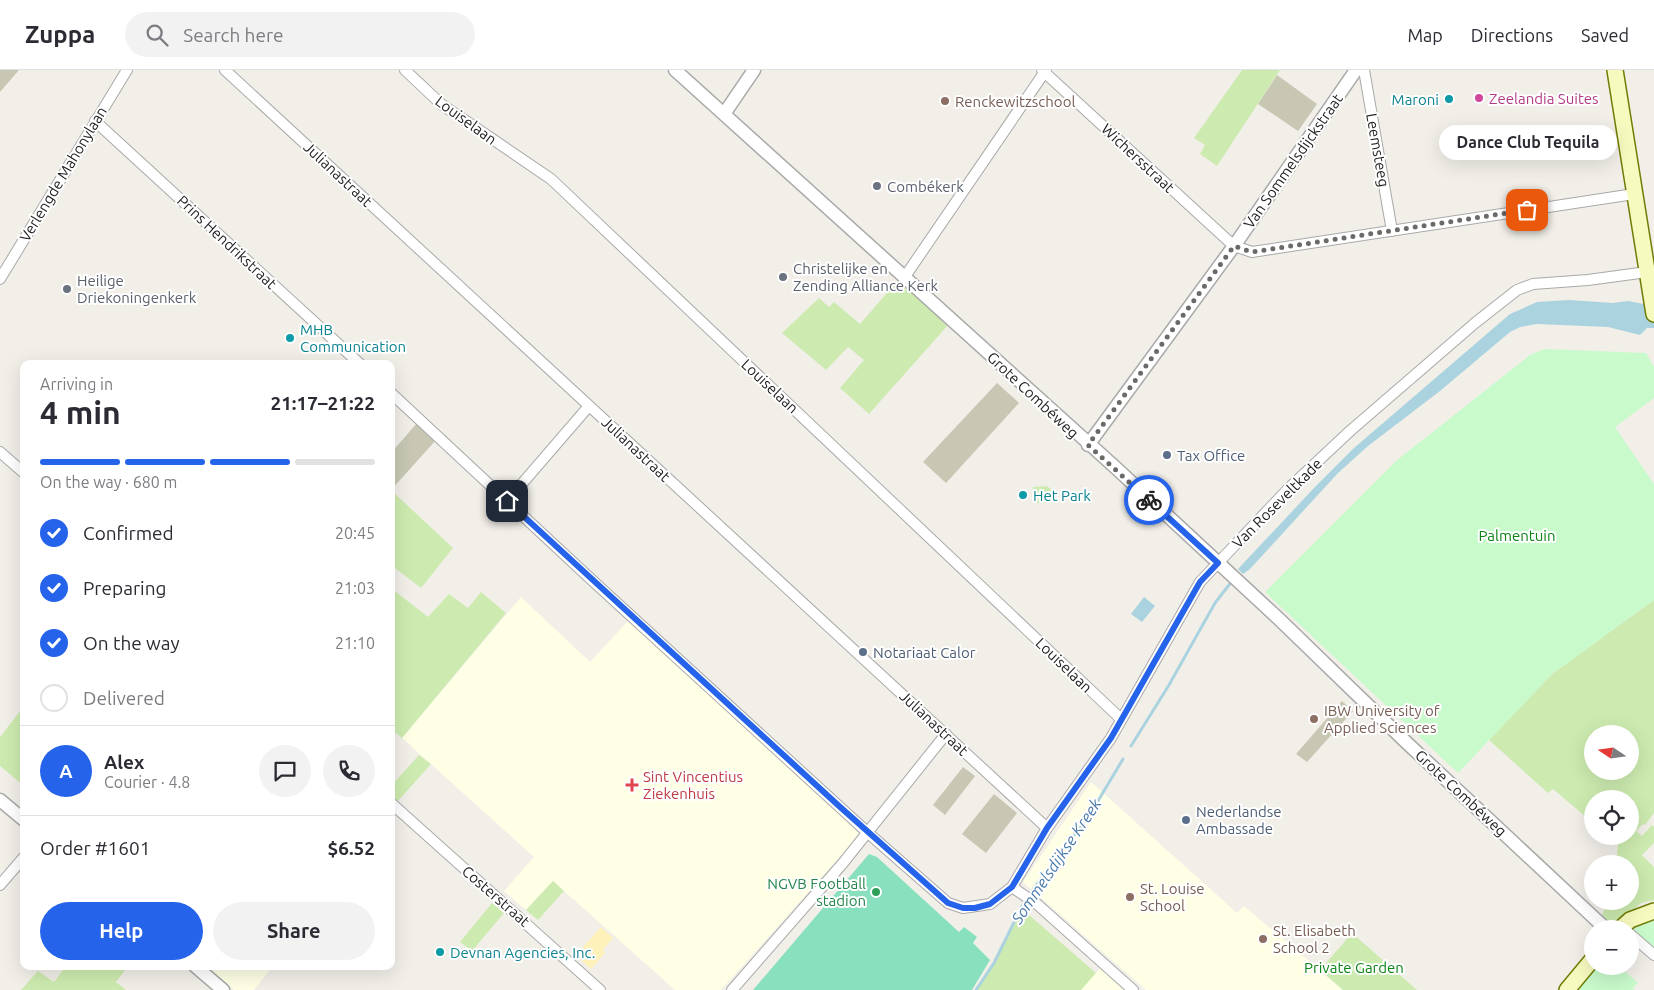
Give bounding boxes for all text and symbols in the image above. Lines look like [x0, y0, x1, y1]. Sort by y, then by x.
search box [125, 12, 475, 57]
text: Zuppa [25, 21, 95, 48]
icon: search [143, 21, 171, 49]
text: Search here [183, 24, 284, 46]
text: Map [1407, 25, 1443, 45]
text: Directions [1471, 25, 1553, 45]
text: Saved [1581, 25, 1629, 45]
street label: Van Sommelsdijckstraat [1240, 90, 1346, 232]
place label: Zeelandia Suites [1489, 90, 1599, 107]
place label: Maroni [1392, 91, 1439, 108]
street label: Louiselaan [432, 92, 500, 148]
marker: Zeelandia Suites [1473, 92, 1485, 104]
place label: Renckewitzschool [955, 93, 1075, 110]
marker: Maroni [1443, 93, 1455, 105]
marker: Renckewitzschool [939, 95, 951, 107]
street label: Verlengde Mahonylaan [16, 103, 110, 245]
street label: Leemsteeg [1363, 112, 1393, 188]
street label: Wichersstraat [1098, 120, 1178, 196]
callout: Dance Club Tequila [1438, 125, 1616, 160]
text: Dance Club Tequila [1457, 133, 1599, 151]
street label: Julianastraat [300, 138, 376, 210]
place label: Combékerk [887, 178, 964, 195]
marker: Combékerk [871, 180, 883, 192]
pin [1506, 189, 1548, 231]
street label: Prins Hendrikstraat [174, 192, 280, 292]
icon: bag [1513, 196, 1541, 224]
place label: Christelijke en Zending Alliance Kerk [793, 260, 938, 294]
marker: Christelijke en Zending Alliance Kerk [777, 271, 789, 283]
place label: Heilige Driekoningenkerk [77, 272, 197, 306]
marker: Heilige Driekoningenkerk [61, 283, 73, 295]
place label: MHB Communication [300, 321, 406, 355]
marker: MHB Communication [284, 332, 296, 344]
street label: Grote Combéweg [984, 348, 1082, 442]
street label: Louiselaan [738, 355, 802, 417]
text: Arriving in [40, 375, 113, 393]
text: 21:17–21:22 [270, 392, 375, 414]
text: 4 min [40, 394, 121, 430]
street label: Julianastraat [598, 413, 674, 485]
place label: Tax Office [1177, 447, 1245, 464]
marker: Tax Office [1161, 449, 1173, 461]
street label: Van Roseveltkade [1229, 455, 1325, 551]
text: On the way · 680 m [40, 473, 177, 491]
courier [1124, 475, 1174, 525]
pin [486, 480, 528, 522]
icon: bike [1135, 486, 1163, 514]
icon: home [493, 487, 521, 515]
place label: Het Park [1033, 487, 1091, 504]
marker: Het Park [1017, 489, 1029, 501]
icon: check [40, 519, 68, 547]
text: Confirmed [83, 522, 174, 544]
text: 20:45 [335, 524, 375, 542]
park label: Palmentuin [1479, 527, 1555, 544]
icon: check [40, 574, 68, 602]
text: Preparing [83, 577, 167, 599]
text: 21:03 [335, 579, 375, 597]
icon: check [40, 629, 68, 657]
text: On the way [83, 632, 180, 654]
text: 21:10 [335, 634, 375, 652]
street label: Louiselaan [1032, 634, 1096, 696]
place label: Notariaat Calor [873, 644, 976, 661]
marker: Notariaat Calor [857, 646, 869, 658]
text: Delivered [83, 687, 165, 709]
street label: Julianastraat [896, 687, 972, 759]
place label: IBW University of Applied Sciences [1324, 702, 1440, 736]
marker: IBW University of Applied Sciences [1308, 713, 1320, 725]
north arrow [1584, 725, 1639, 780]
map controls [1584, 725, 1639, 975]
button: chat [259, 745, 311, 797]
button: phone [323, 745, 375, 797]
street label: Grote Combéweg [1412, 746, 1510, 840]
text: Alex [104, 751, 144, 773]
text: A [59, 760, 73, 782]
place label: Sint Vincentius Ziekenhuis [643, 768, 743, 802]
text: Courier · 4.8 [104, 773, 190, 791]
marker: Sint Vincentius Ziekenhuis [625, 778, 639, 792]
button: locate [1584, 790, 1639, 845]
water label: Sommelsdijkse Kreek [1007, 794, 1105, 928]
place label: Nederlandse Ambassade [1196, 803, 1282, 837]
marker: Nederlandse Ambassade [1180, 814, 1192, 826]
text: Order #1601 [40, 837, 150, 859]
text: $6.52 [327, 837, 375, 859]
button: + [1584, 855, 1639, 910]
street label: Costerstraat [459, 862, 533, 930]
place label: NGVB Football stadion [767, 875, 866, 909]
place label: St. Louise School [1140, 880, 1204, 914]
marker: NGVB Football stadion [870, 886, 882, 898]
marker: St. Louise School [1124, 891, 1136, 903]
button: Help [40, 902, 203, 960]
button: Share [213, 902, 375, 960]
button: − [1584, 920, 1639, 975]
place label: St. Elisabeth School 2 [1273, 922, 1356, 956]
marker: St. Elisabeth School 2 [1257, 933, 1269, 945]
place label: Devnan Agencies, Inc. [450, 944, 595, 961]
marker: Devnan Agencies, Inc. [434, 946, 446, 958]
park label: Private Garden [1304, 959, 1404, 976]

